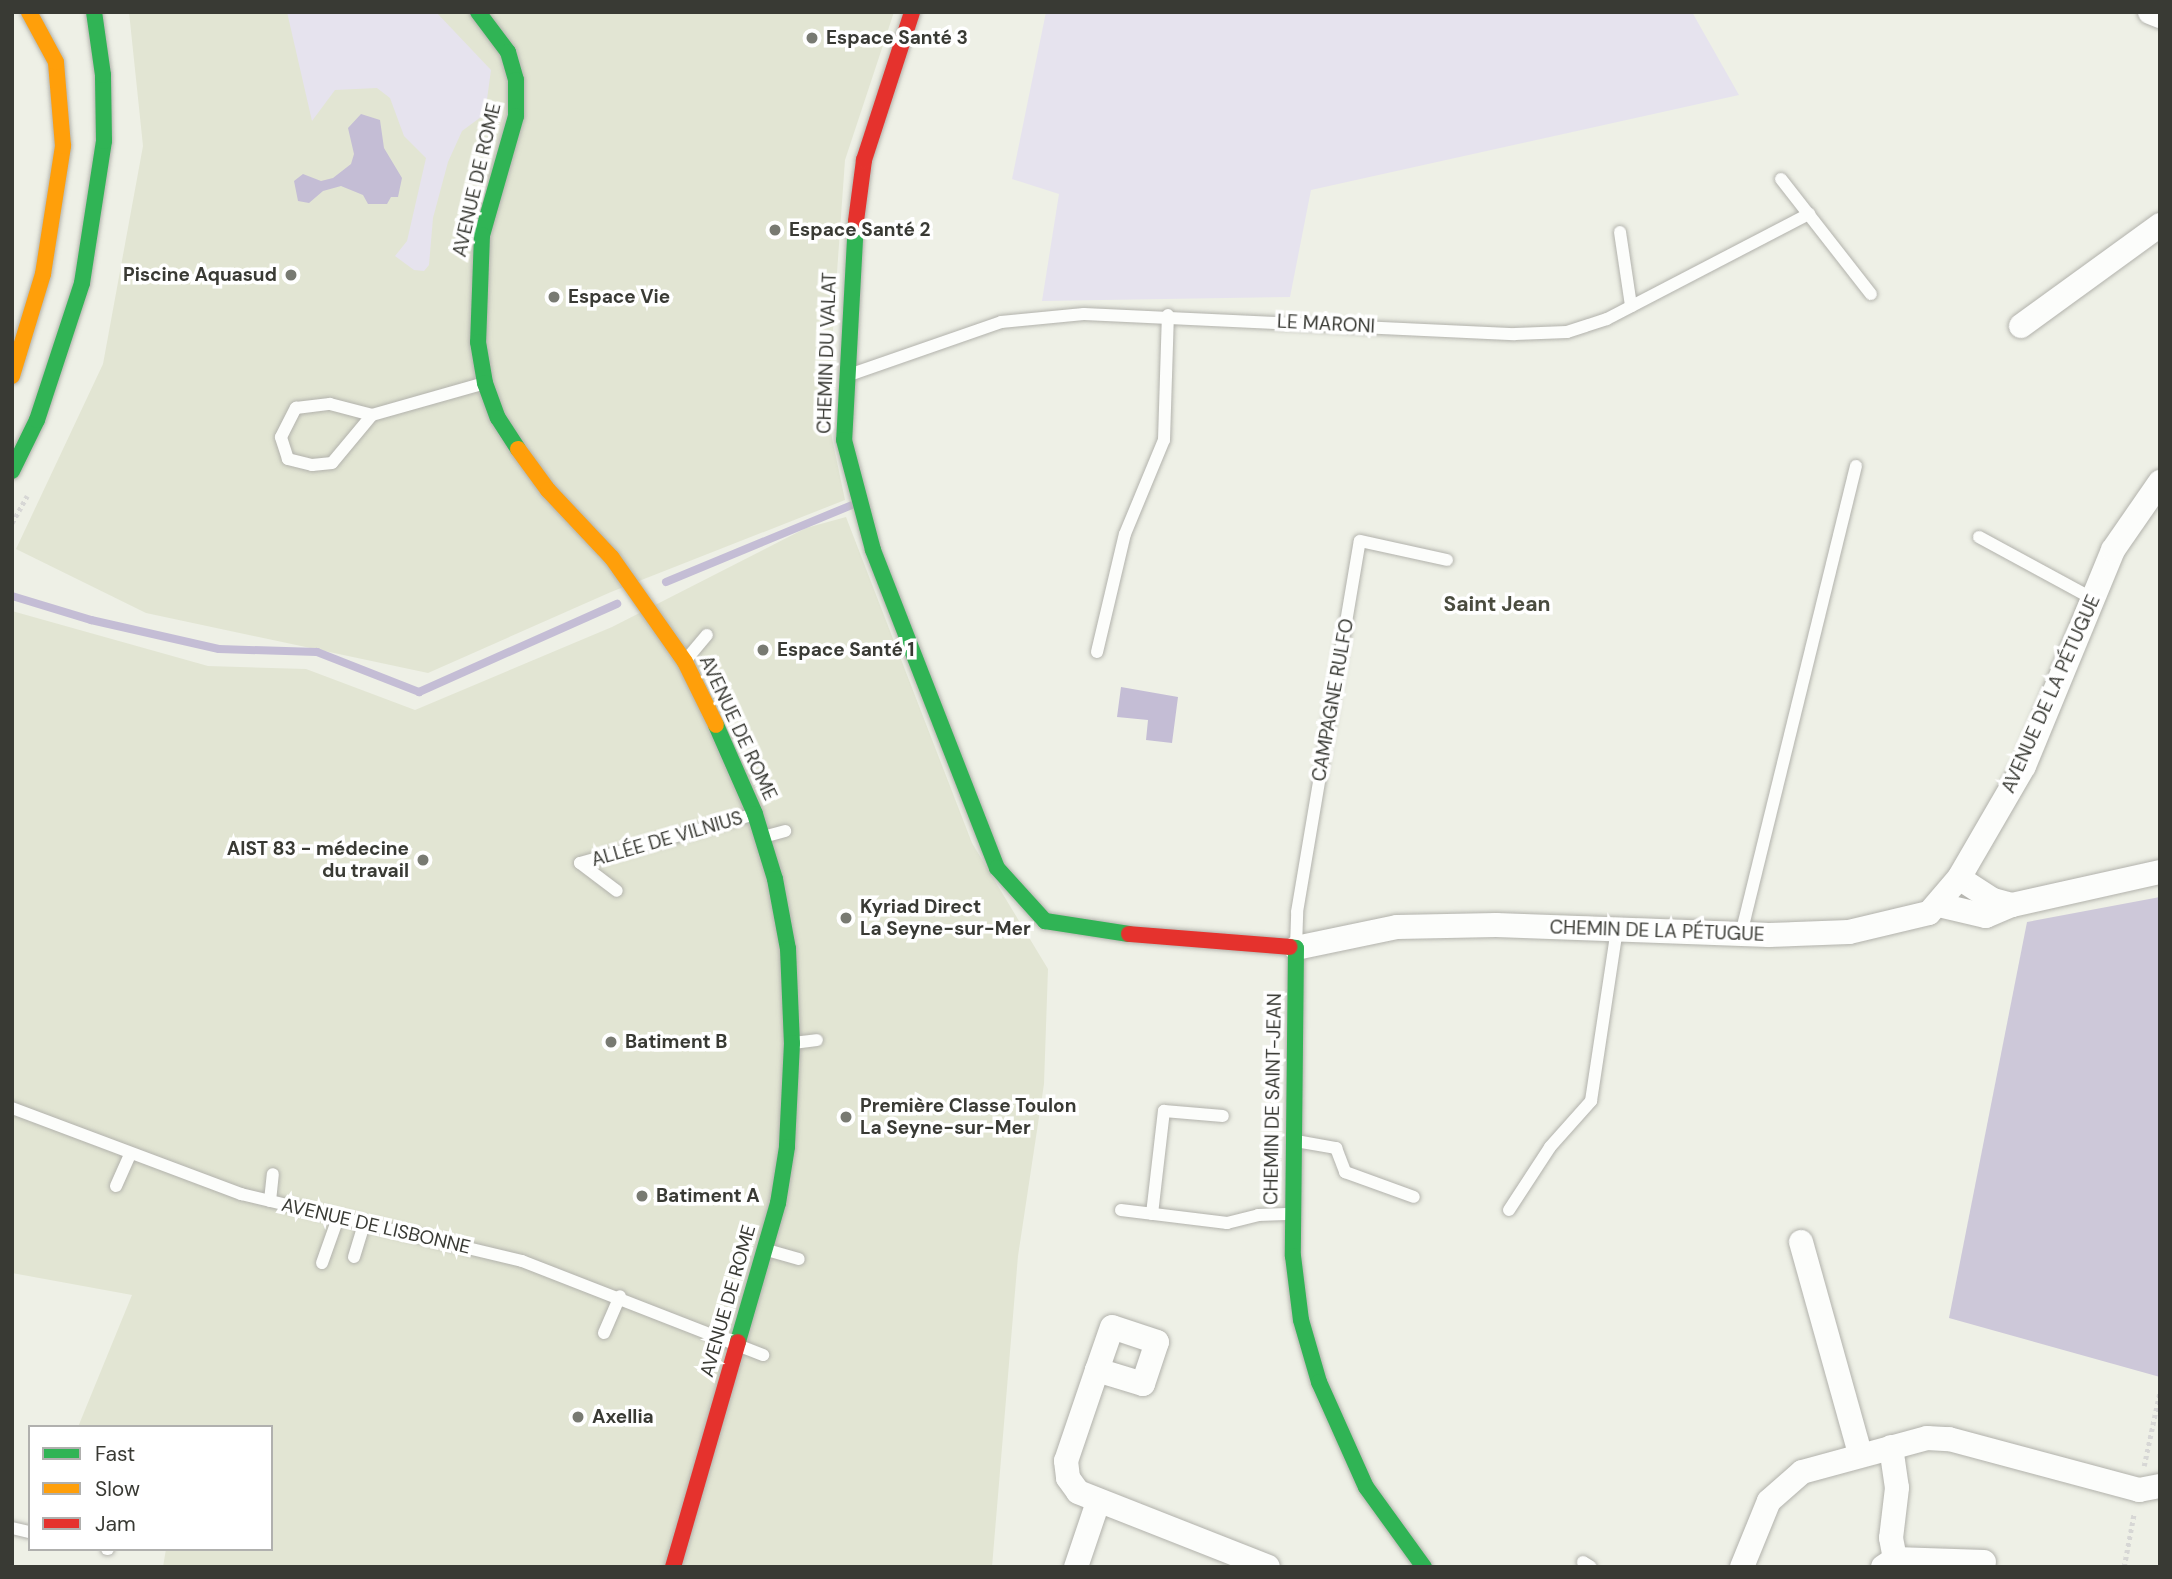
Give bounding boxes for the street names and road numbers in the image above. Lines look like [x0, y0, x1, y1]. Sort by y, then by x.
street label: AVENUE DE ROME [448, 101, 506, 259]
street label: CHEMIN DU VALAT [813, 272, 841, 434]
street label: LE MARONI [1276, 310, 1376, 338]
street label: AVENUE DE LA PÉTUGUE [1997, 591, 2105, 797]
street label: CAMPAGNE RULFO [1307, 617, 1359, 783]
street label: AVENUE DE ROME [694, 652, 782, 804]
street label: ALLÉE DE VILNIUS [589, 807, 745, 871]
street label: CHEMIN DE LA PÉTUGUE [1549, 916, 1765, 946]
street label: CHEMIN DE SAINT-JEAN [1260, 993, 1286, 1205]
street label: AVENUE DE LISBONNE [279, 1193, 473, 1259]
street label: AVENUE DE ROME [695, 1222, 761, 1380]

